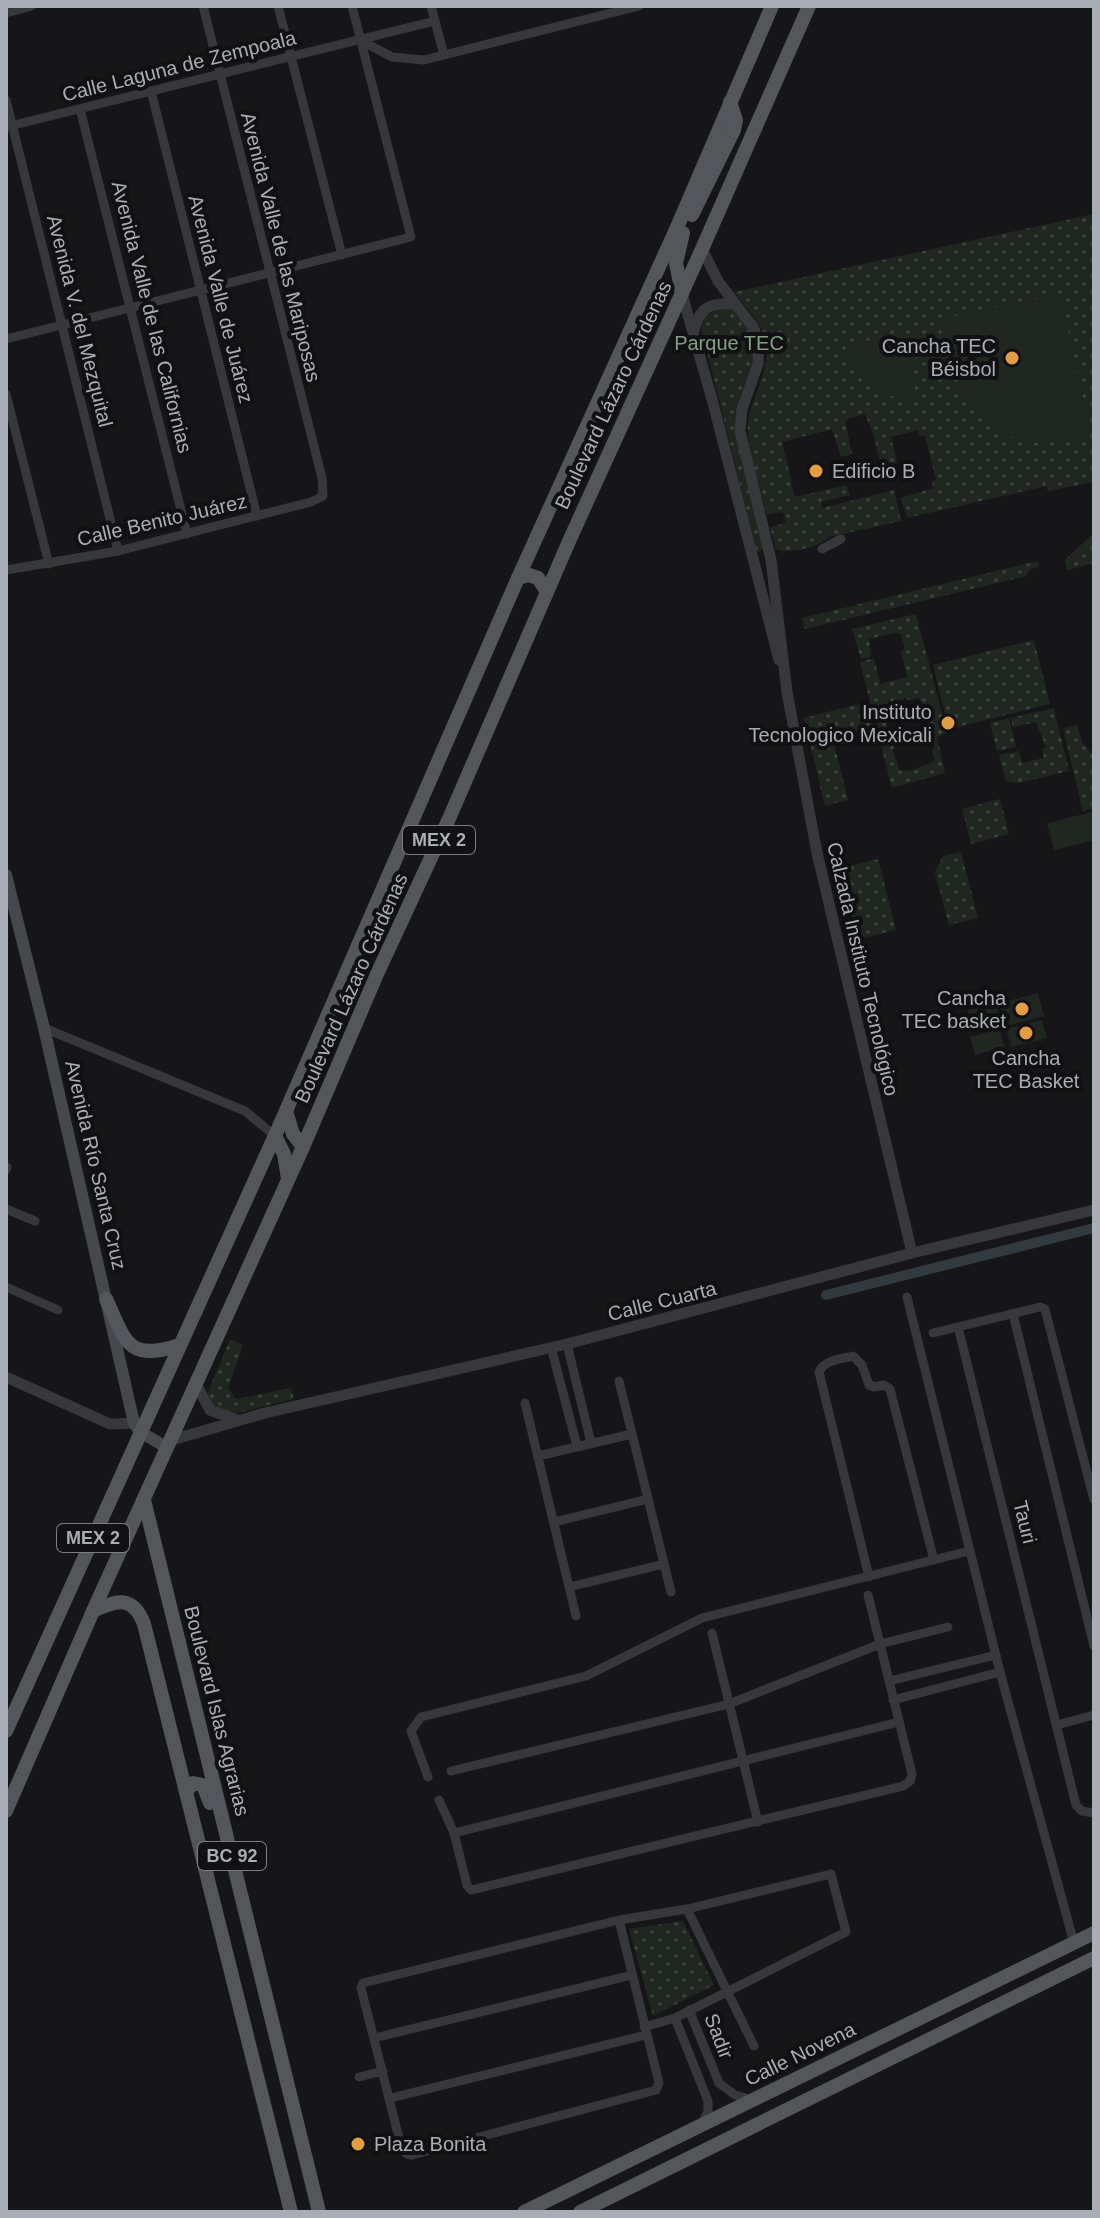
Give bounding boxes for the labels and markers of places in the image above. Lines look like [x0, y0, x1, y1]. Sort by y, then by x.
place label: Cancha TEC Béisbol [882, 335, 996, 380]
marker: Cancha TEC Béisbol [1003, 349, 1021, 367]
place label: Edificio B [832, 460, 915, 482]
marker: Edificio B [807, 462, 825, 480]
place label: Instituto Tecnologico Mexicali [749, 701, 932, 746]
marker: Instituto Tecnologico Mexicali [939, 714, 957, 732]
place label: Cancha TEC basket [902, 987, 1007, 1032]
marker: Cancha TEC basket [1013, 1000, 1031, 1018]
marker: Cancha TEC Basket [1017, 1024, 1035, 1042]
place label: Cancha TEC Basket [973, 1047, 1080, 1092]
place label: Plaza Bonita [374, 2133, 487, 2155]
marker: Plaza Bonita [349, 2135, 367, 2153]

